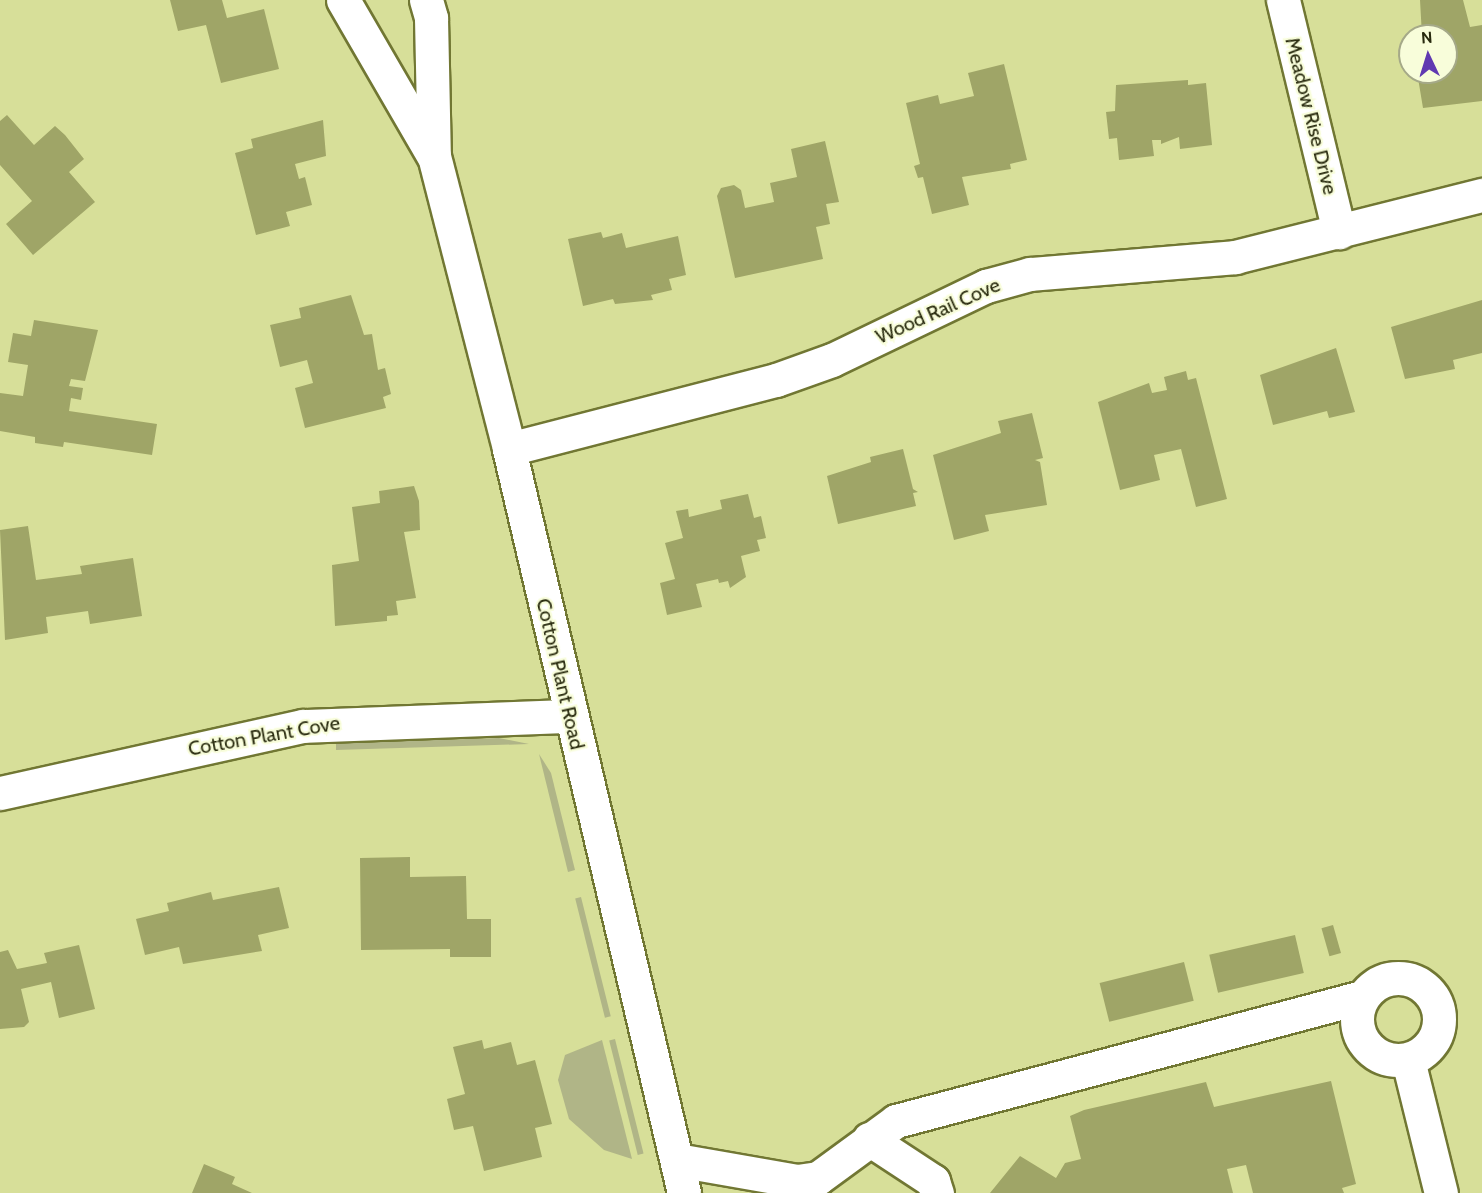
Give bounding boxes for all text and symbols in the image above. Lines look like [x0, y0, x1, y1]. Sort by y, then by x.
north arrow [1398, 24, 1458, 84]
text: N [1421, 28, 1433, 47]
street label: Meadow Rise Drive [1280, 35, 1342, 197]
street label: Wood Rail Cove [872, 273, 1004, 349]
street label: Cotton Plant Road [531, 596, 589, 752]
street label: Cotton Plant Cove [186, 711, 342, 761]

